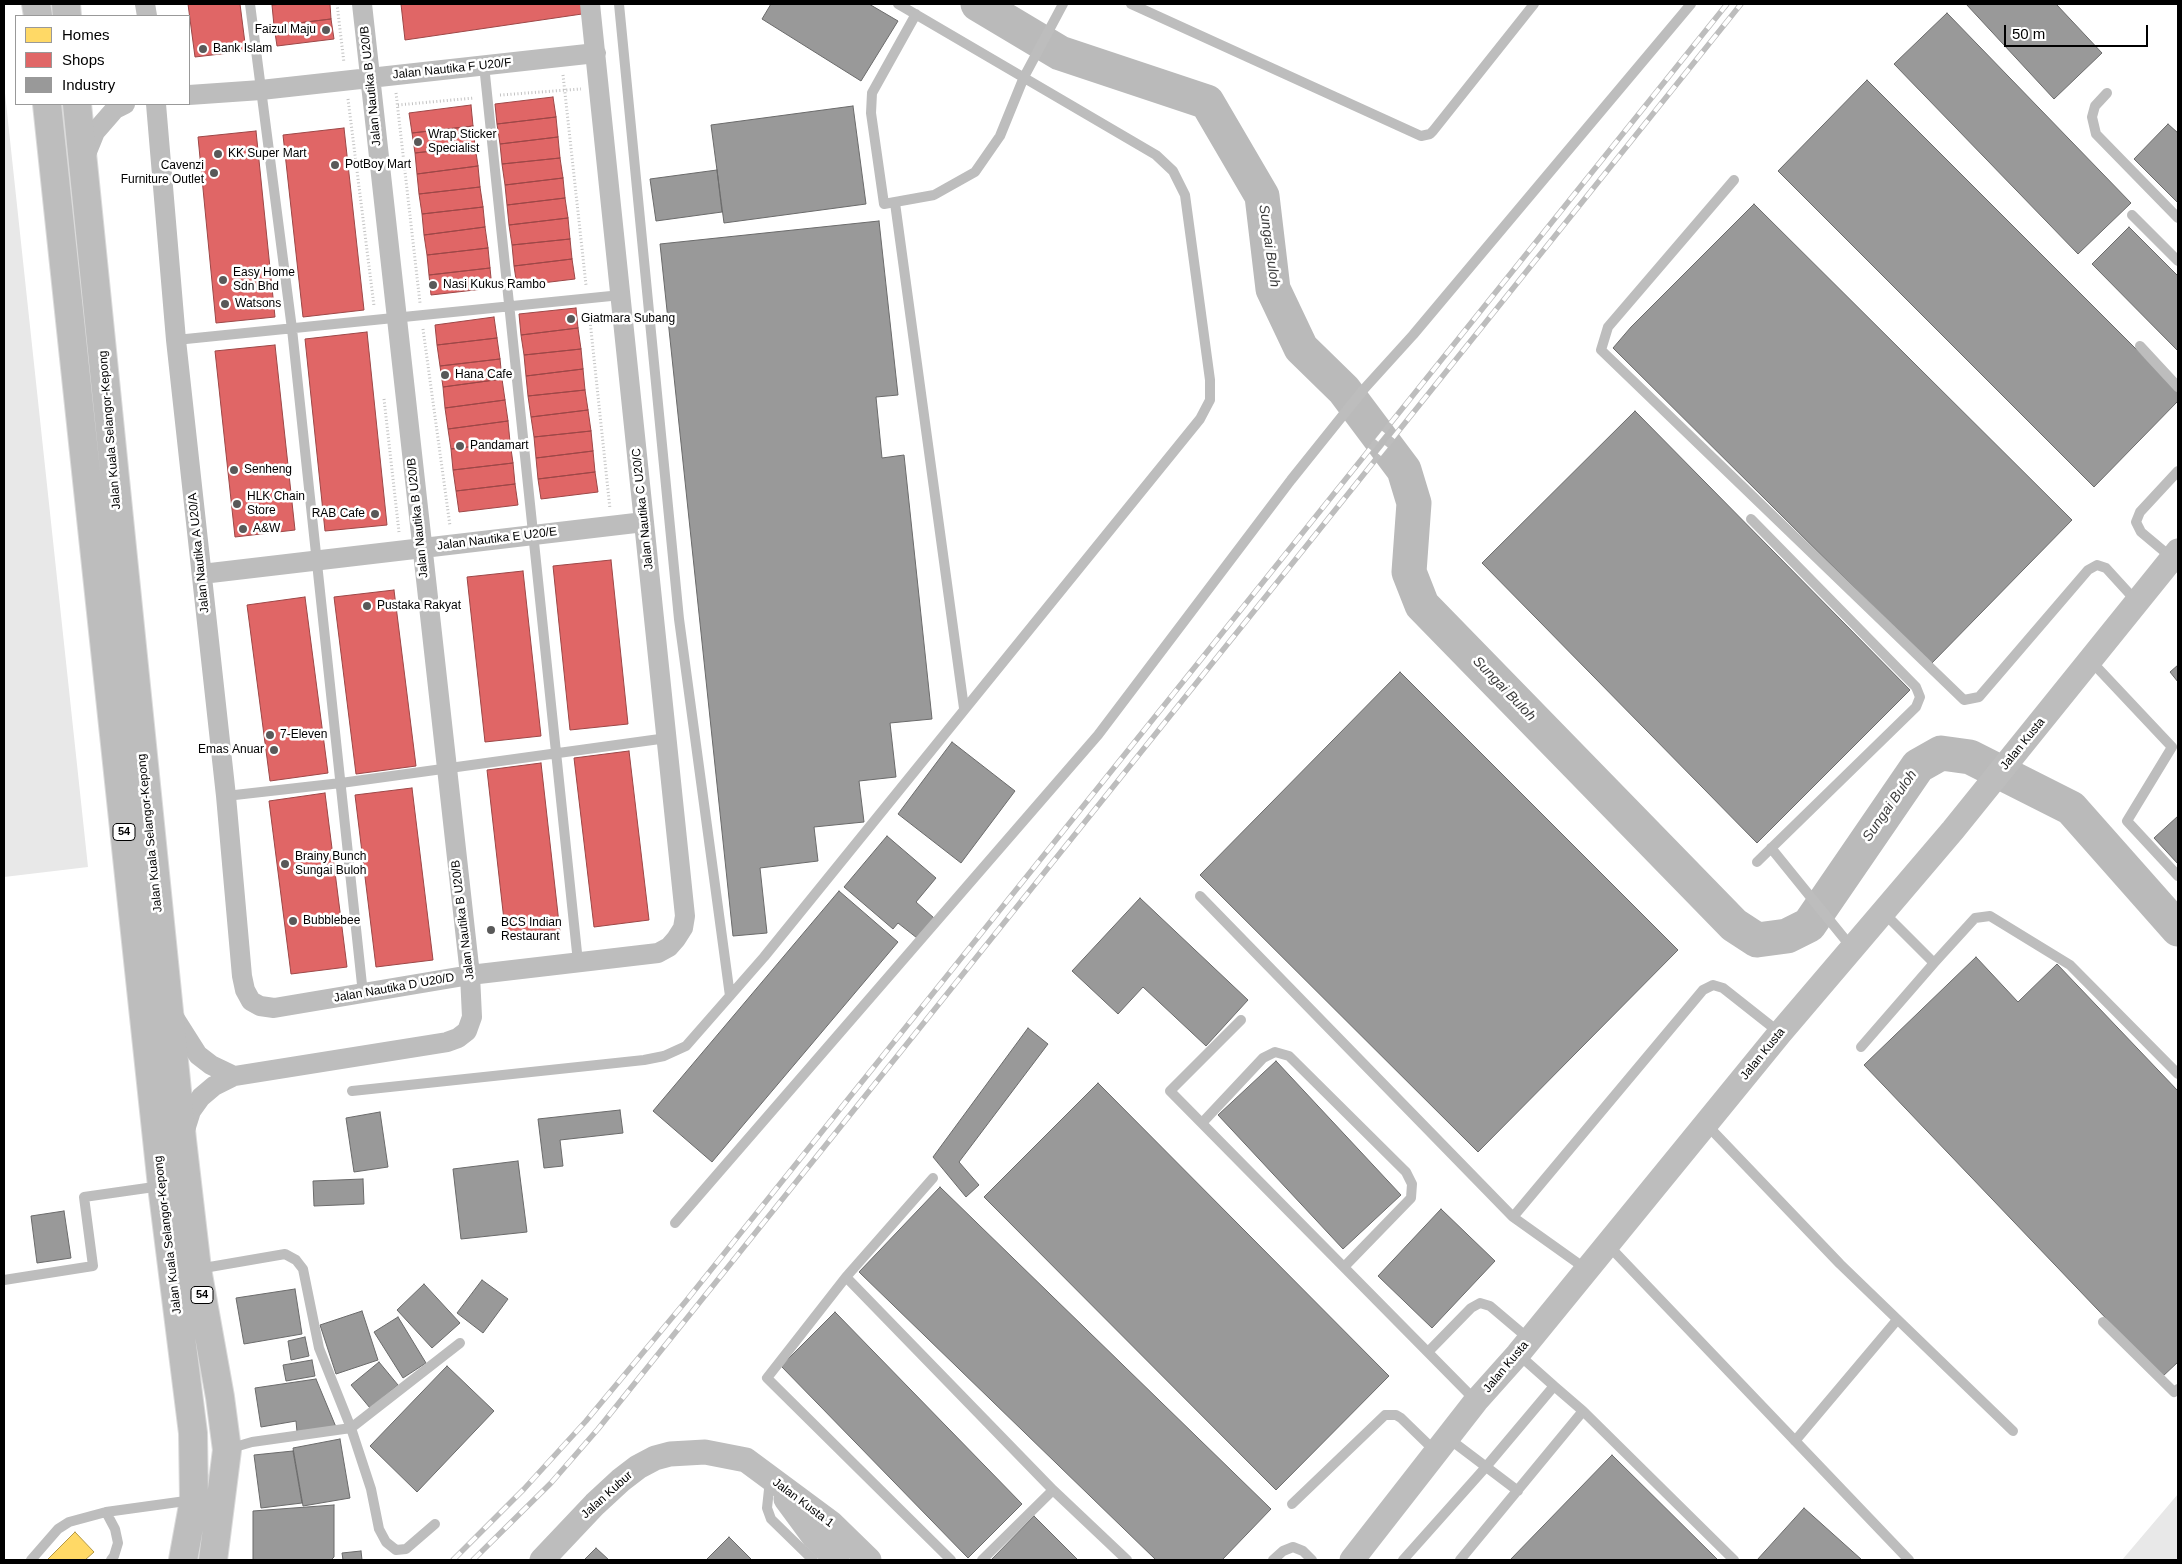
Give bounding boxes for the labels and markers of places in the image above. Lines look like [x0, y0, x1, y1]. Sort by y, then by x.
place label: Faizul Maju [255, 23, 316, 37]
marker: Faizul Maju [320, 24, 332, 36]
place label: Bank Islam [213, 42, 272, 56]
marker: Bank Islam [197, 43, 209, 55]
place label: Wrap Sticker Specialist [428, 128, 496, 156]
marker: Wrap Sticker Specialist [412, 136, 424, 148]
place label: KK Super Mart [228, 147, 307, 161]
marker: KK Super Mart [212, 148, 224, 160]
place label: PotBoy Mart [345, 158, 411, 172]
place label: Cavenzi Furniture Outlet [121, 159, 204, 187]
marker: PotBoy Mart [329, 159, 341, 171]
marker: Cavenzi Furniture Outlet [208, 167, 220, 179]
place label: Easy Home Sdn Bhd [233, 266, 295, 294]
marker: Easy Home Sdn Bhd [217, 274, 229, 286]
place label: Nasi Kukus Rambo [443, 278, 546, 292]
marker: Nasi Kukus Rambo [427, 279, 439, 291]
place label: Watsons [235, 297, 281, 311]
marker: Watsons [219, 298, 231, 310]
place label: Giatmara Subang [581, 312, 675, 326]
marker: Giatmara Subang [565, 313, 577, 325]
place label: Hana Cafe [455, 368, 512, 382]
marker: Hana Cafe [439, 369, 451, 381]
place label: Pandamart [470, 439, 529, 453]
marker: Pandamart [454, 440, 466, 452]
place label: Senheng [244, 463, 292, 477]
marker: Senheng [228, 464, 240, 476]
place label: HLK Chain Store [247, 490, 305, 518]
marker: HLK Chain Store [231, 498, 243, 510]
place label: RAB Cafe [312, 507, 365, 521]
marker: RAB Cafe [369, 508, 381, 520]
place label: A&W [253, 522, 280, 536]
marker: A&W [237, 523, 249, 535]
place label: Pustaka Rakyat [377, 599, 461, 613]
marker: Pustaka Rakyat [361, 600, 373, 612]
place label: 7-Eleven [280, 728, 327, 742]
marker: 7-Eleven [264, 729, 276, 741]
place label: Emas Anuar [198, 743, 264, 757]
marker: Emas Anuar [268, 744, 280, 756]
place label: Brainy Bunch Sungai Buloh [295, 850, 366, 878]
marker: Brainy Bunch Sungai Buloh [279, 858, 291, 870]
place label: Bubblebee [303, 914, 360, 928]
marker: Bubblebee [287, 915, 299, 927]
place label: BCS Indian Restaurant [501, 916, 562, 944]
marker: BCS Indian Restaurant [485, 924, 497, 936]

